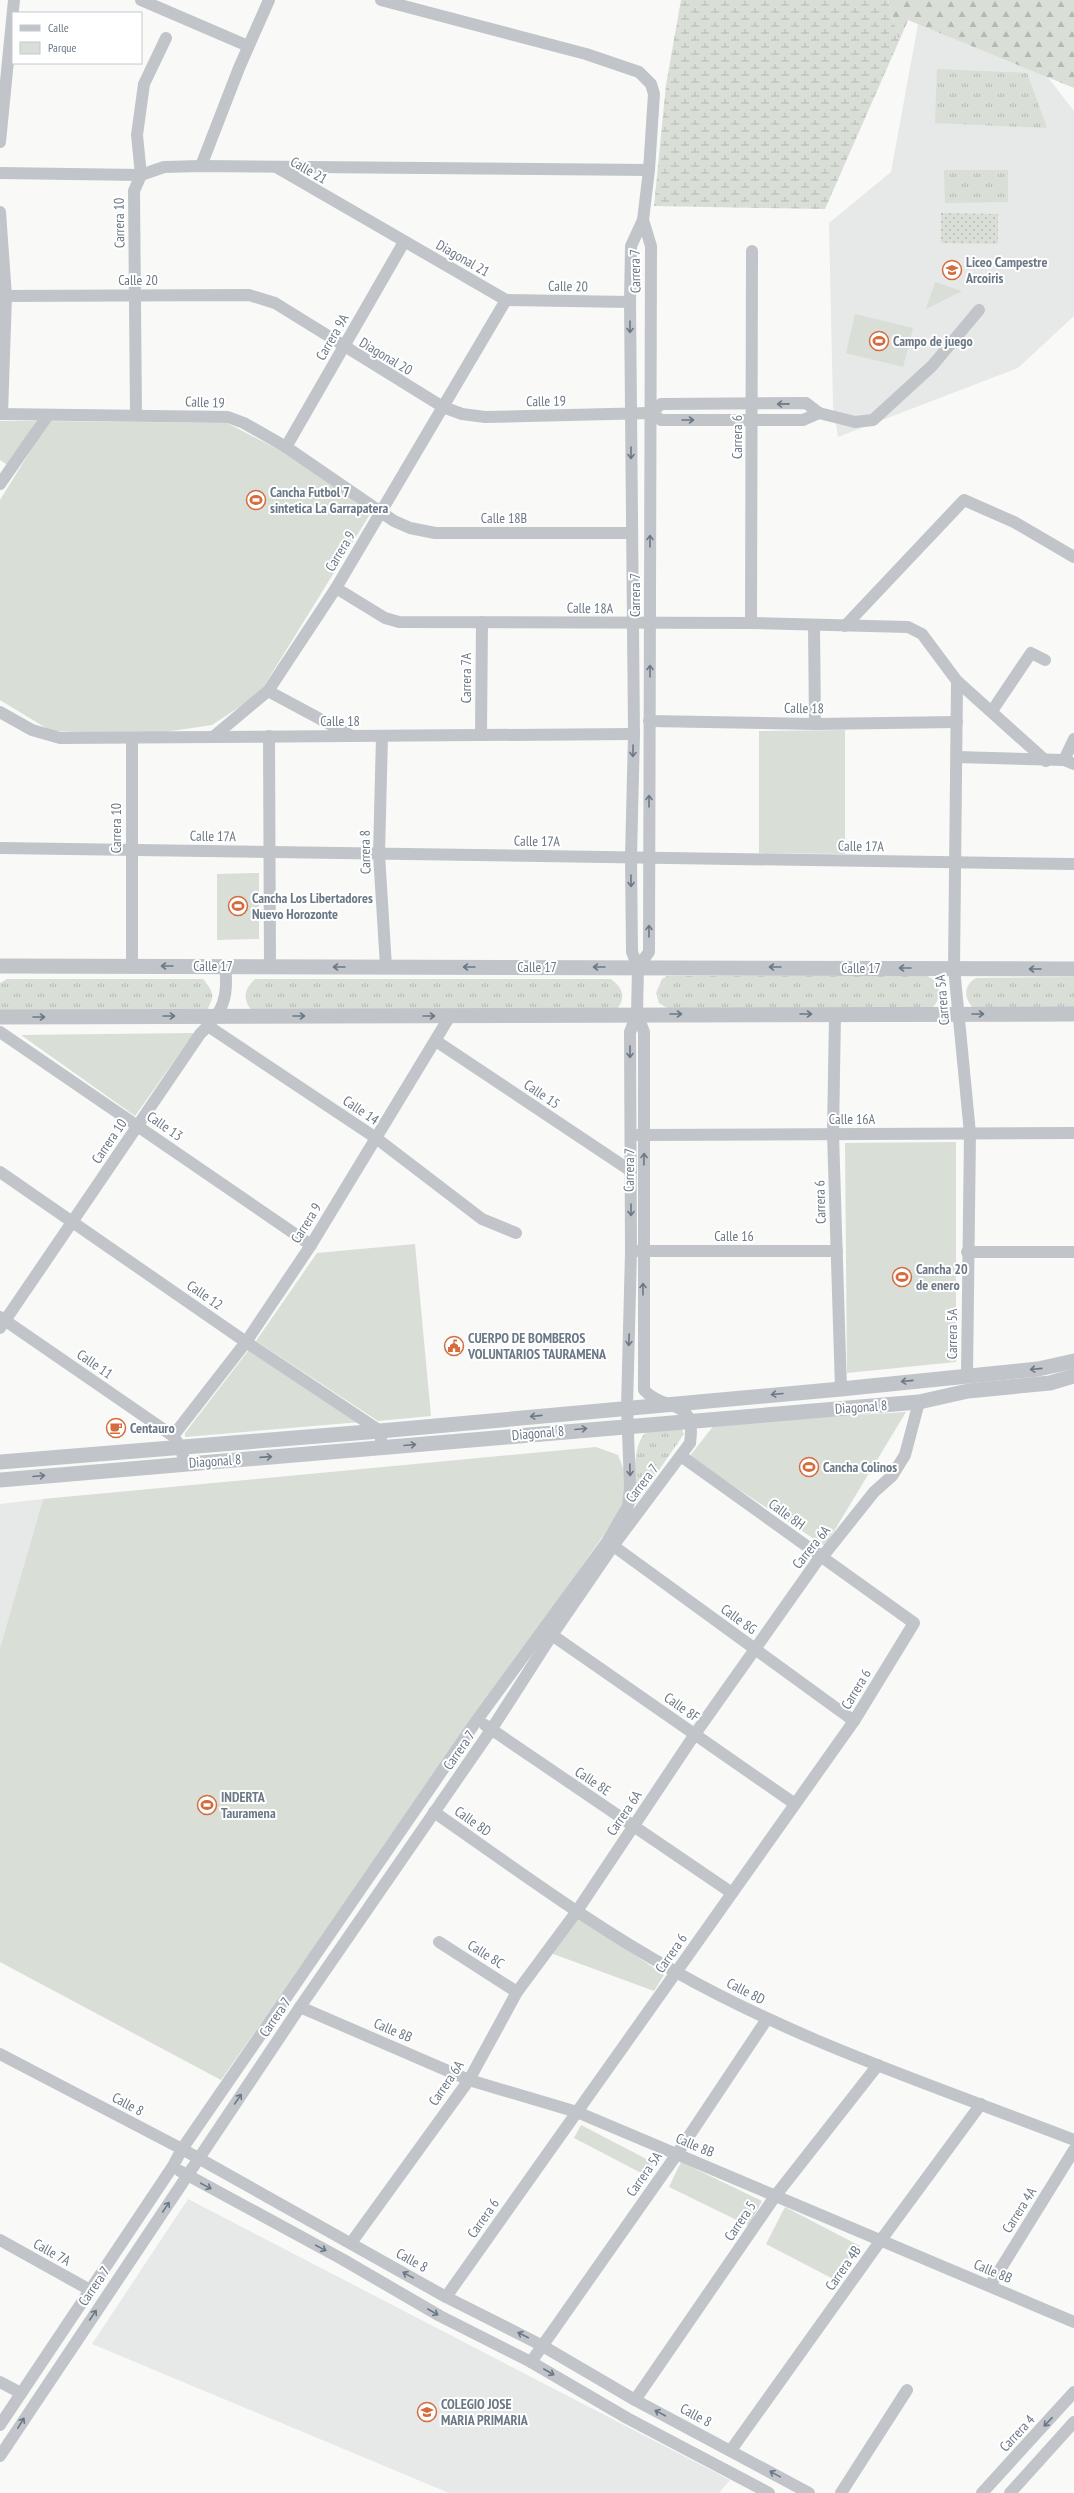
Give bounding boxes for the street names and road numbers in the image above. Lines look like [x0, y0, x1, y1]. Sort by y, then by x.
street label: Calle 21 [287, 152, 331, 188]
street label: Carrera 10 [110, 198, 128, 248]
street label: Diagonal 21 [433, 236, 493, 280]
street label: Carrera 7 [626, 249, 644, 293]
street label: Calle 20 [118, 271, 158, 289]
street label: Calle 20 [548, 277, 588, 295]
street label: Carrera 9A [312, 310, 353, 363]
street label: Diagonal 20 [356, 333, 416, 379]
street label: Calle 19 [185, 392, 225, 412]
street label: Calle 19 [526, 392, 566, 410]
street label: Carrera 6 [728, 415, 746, 459]
street label: Calle 18B [481, 509, 527, 527]
street label: Carrera 9 [321, 528, 359, 574]
street label: Carrera 7 [626, 573, 644, 617]
street label: Calle 18A [567, 599, 614, 617]
street label: Carrera 7A [457, 652, 475, 703]
street label: Calle 18 [784, 699, 824, 717]
street label: Calle 18 [320, 712, 360, 730]
street label: Carrera 10 [107, 803, 125, 853]
street label: Calle 17A [190, 827, 237, 845]
street label: Carrera 8 [356, 830, 374, 874]
street label: Calle 17A [514, 832, 561, 850]
street label: Calle 17A [838, 837, 885, 855]
street label: Calle 17 [193, 957, 233, 975]
street label: Calle 17 [517, 958, 557, 976]
street label: Calle 17 [841, 959, 881, 977]
street label: Carrera 5A [931, 974, 953, 1026]
street label: Calle 15 [521, 1075, 563, 1113]
street label: Calle 14 [340, 1091, 383, 1129]
street label: Calle 13 [144, 1107, 186, 1145]
street label: Calle 16A [829, 1110, 876, 1128]
street label: Carrera 10 [87, 1115, 131, 1167]
street label: Carrera 7 [620, 1148, 638, 1192]
street label: Carrera 6 [810, 1180, 830, 1224]
street label: Carrera 9 [287, 1200, 325, 1246]
street label: Calle 16 [714, 1227, 754, 1245]
street label: Calle 12 [184, 1276, 226, 1314]
street label: Carrera 5A [943, 1308, 961, 1359]
street label: Calle 11 [74, 1345, 116, 1383]
street label: Diagonal 8 [834, 1396, 888, 1418]
street label: Diagonal 8 [511, 1422, 565, 1444]
street label: Diagonal 8 [188, 1450, 242, 1472]
street label: Carrera 7 [622, 1460, 662, 1506]
street label: Calle 8H [765, 1495, 809, 1533]
street label: Carrera 6A [788, 1521, 834, 1572]
street label: Calle 8G [717, 1600, 761, 1638]
street label: Carrera 6 [837, 1666, 875, 1712]
street label: Calle 8F [661, 1688, 703, 1726]
street label: Carrera 7 [439, 1727, 479, 1773]
street label: Calle 8E [572, 1763, 614, 1799]
street label: Carrera 6A [602, 1787, 646, 1839]
street label: Calle 8D [451, 1802, 495, 1840]
street label: Carrera 6 [651, 1930, 691, 1976]
street label: Calle 8C [464, 1936, 508, 1972]
street label: Calle 8D [724, 1974, 768, 2008]
street label: Carrera 7 [255, 1994, 295, 2040]
street label: Calle 8B [371, 2014, 415, 2046]
street label: Carrera 6A [424, 2057, 468, 2109]
street label: Calle 8 [109, 2088, 147, 2120]
street label: Calle 8B [673, 2129, 717, 2161]
street label: Carrera 5A [622, 2148, 666, 2200]
street label: Carrera 4A [998, 2183, 1040, 2236]
street label: Carrera 6 [463, 2195, 503, 2241]
street label: Carrera 5 [720, 2198, 760, 2244]
street label: Calle 7A [30, 2234, 74, 2270]
street label: Carrera 4B [821, 2242, 865, 2294]
street label: Calle 8 [393, 2244, 431, 2276]
street label: Calle 8B [971, 2255, 1015, 2287]
street label: Carrera 7 [74, 2263, 114, 2309]
street label: Calle 8 [677, 2399, 715, 2431]
street label: Carrera 4 [995, 2410, 1039, 2455]

